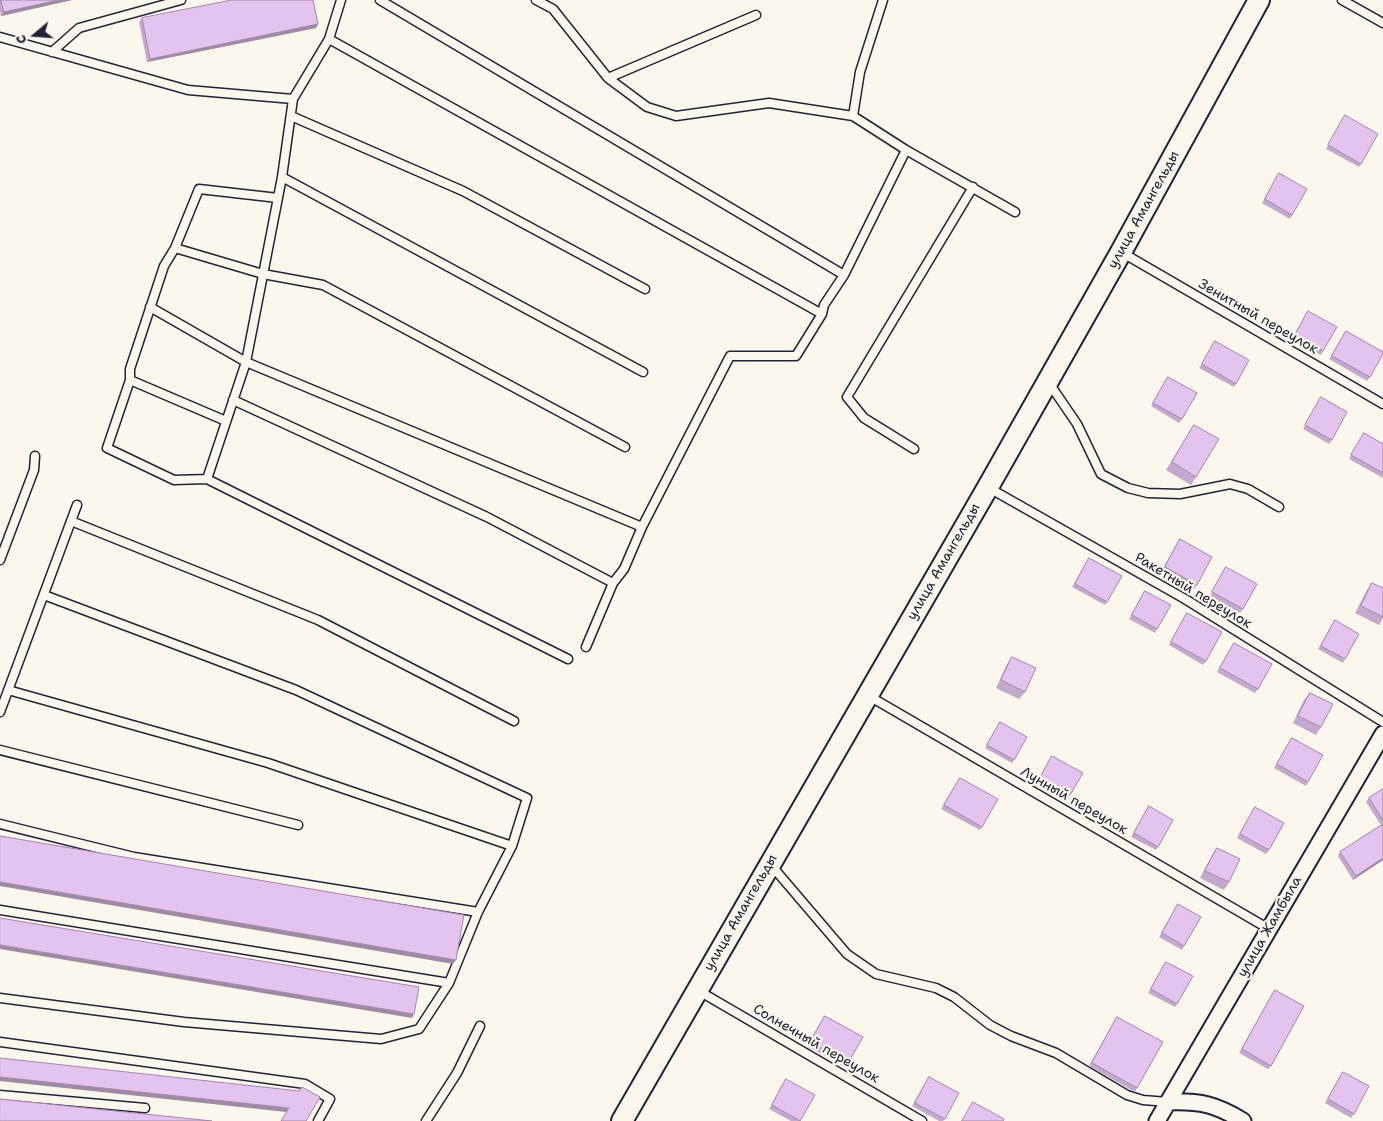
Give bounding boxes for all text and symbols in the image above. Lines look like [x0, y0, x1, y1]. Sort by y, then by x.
north arrow [10, 10, 60, 60]
text: С [11, 33, 31, 47]
street label: улица Амангельды [1105, 148, 1183, 272]
street label: Зенитный переулок [1195, 276, 1321, 358]
street label: улица Амангельды [904, 501, 984, 623]
street label: Ракетный переулок [1132, 549, 1254, 633]
street label: Лунный переулок [1017, 764, 1131, 838]
street label: улица Амангельды [701, 852, 781, 974]
street label: улица Жамбыла [1234, 874, 1306, 980]
street label: Солнечный переулок [750, 1001, 882, 1087]

